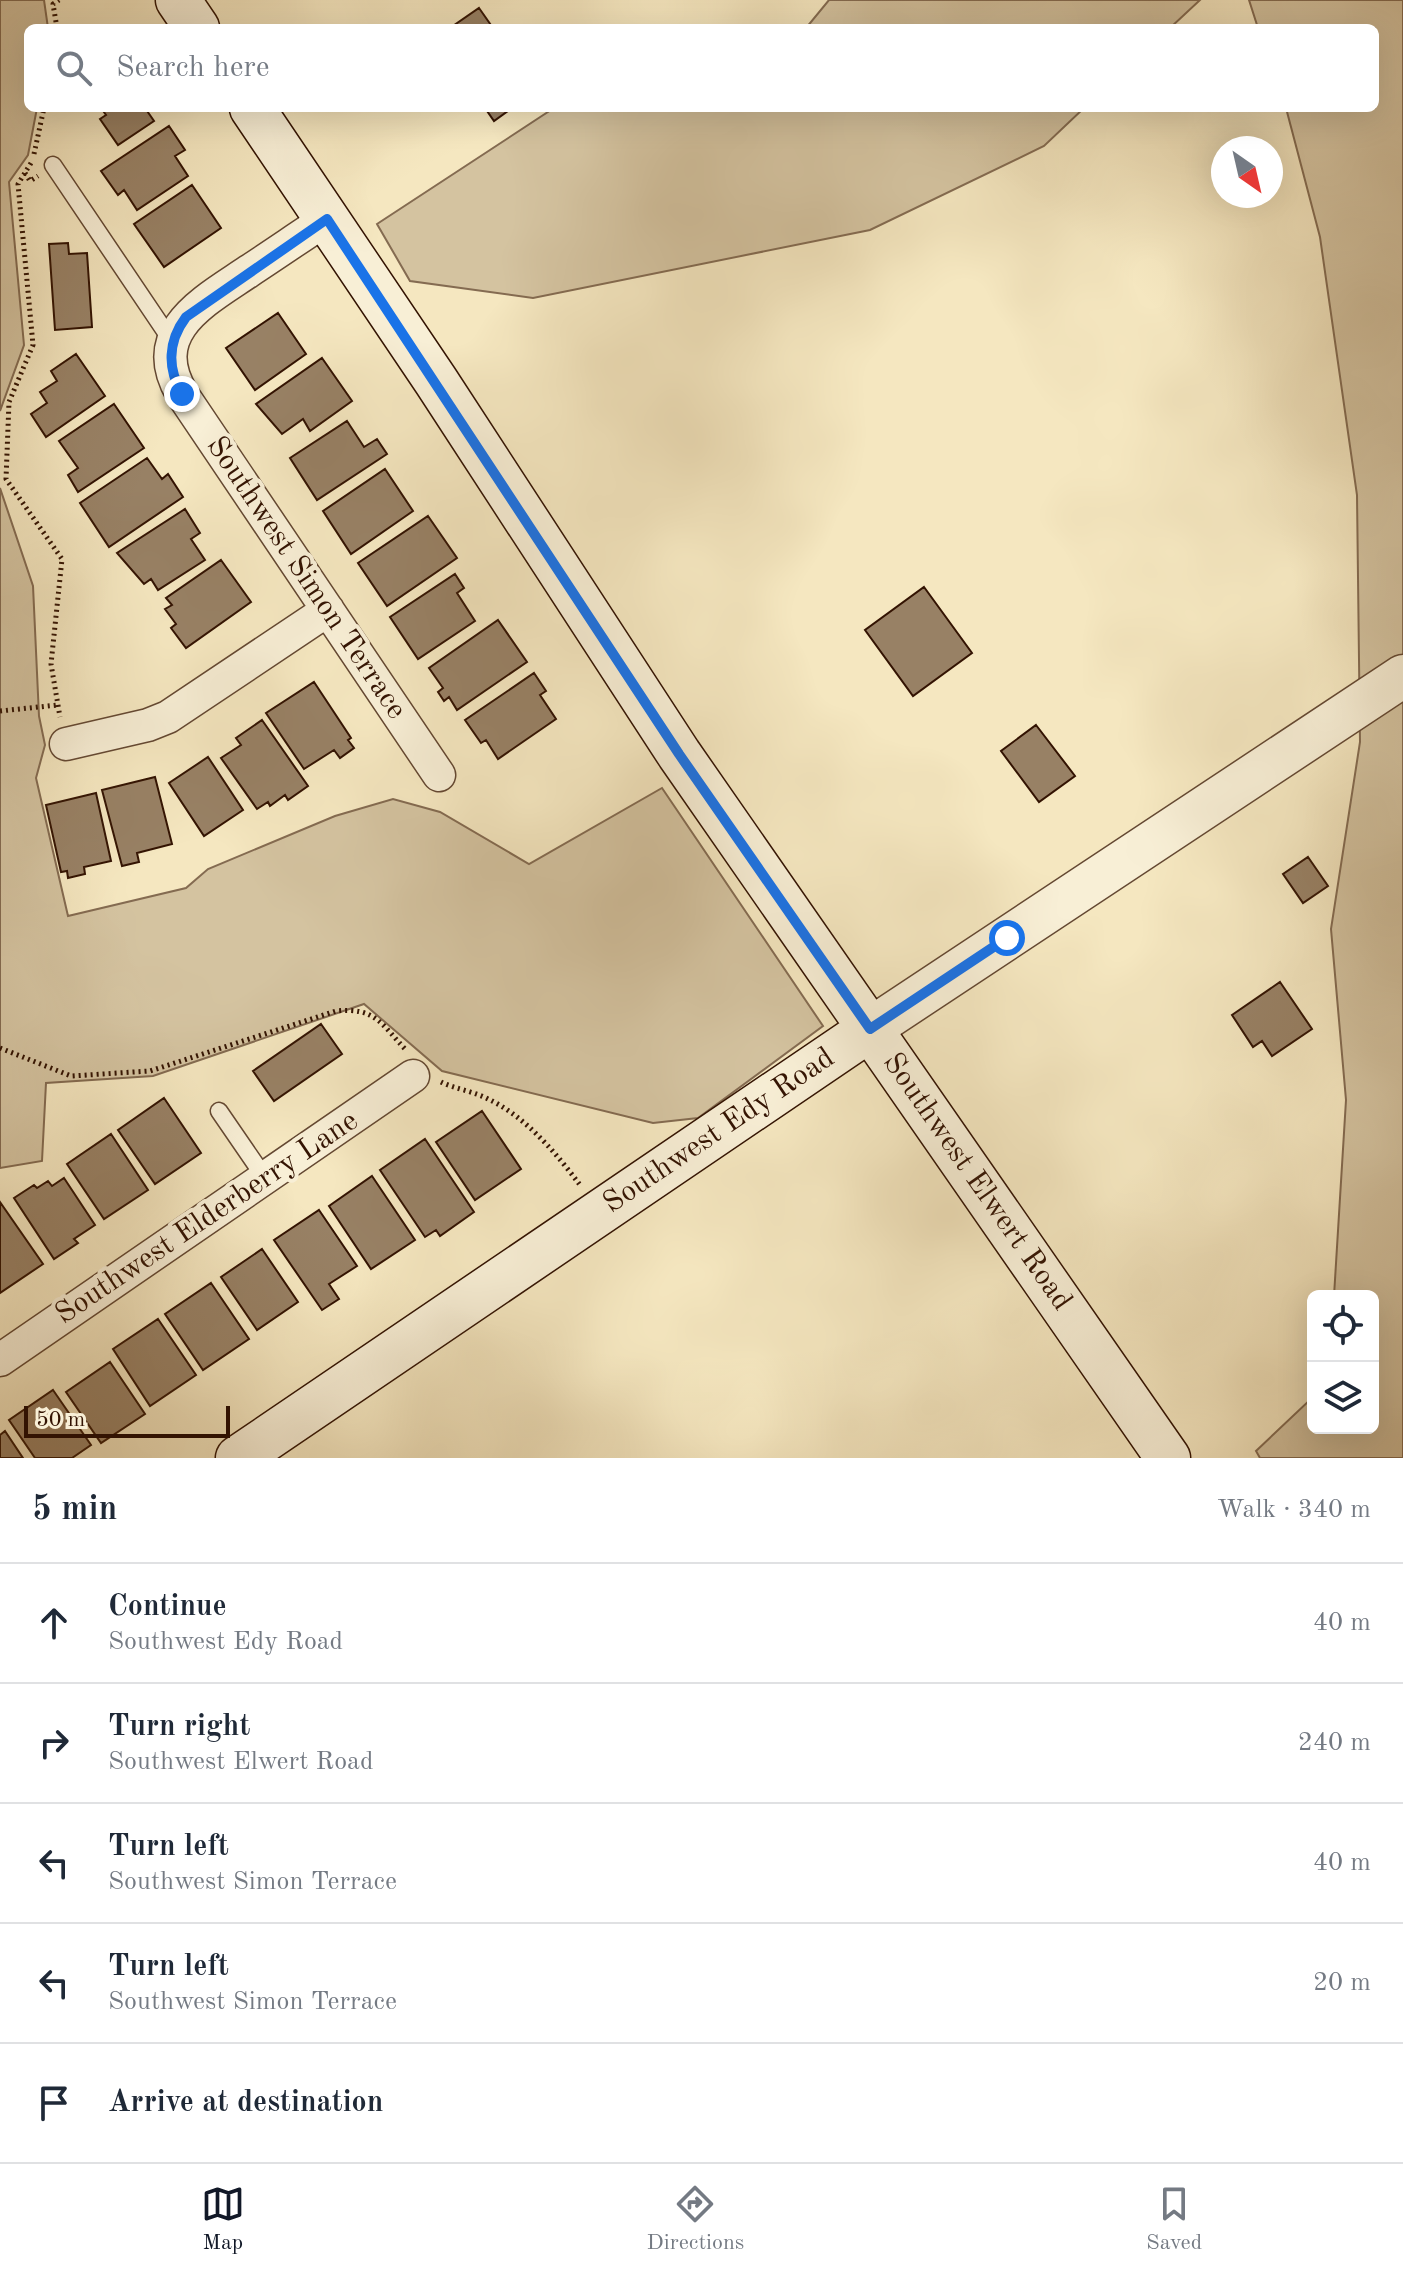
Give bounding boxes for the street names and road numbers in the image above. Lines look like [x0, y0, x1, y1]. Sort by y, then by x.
street label: Southwest Simon Terrace [200, 431, 412, 725]
street label: Southwest Edy Road [598, 1043, 840, 1219]
street label: Southwest Elwert Road [877, 1048, 1077, 1316]
street label: Southwest Elderberry Lane [50, 1106, 364, 1330]

